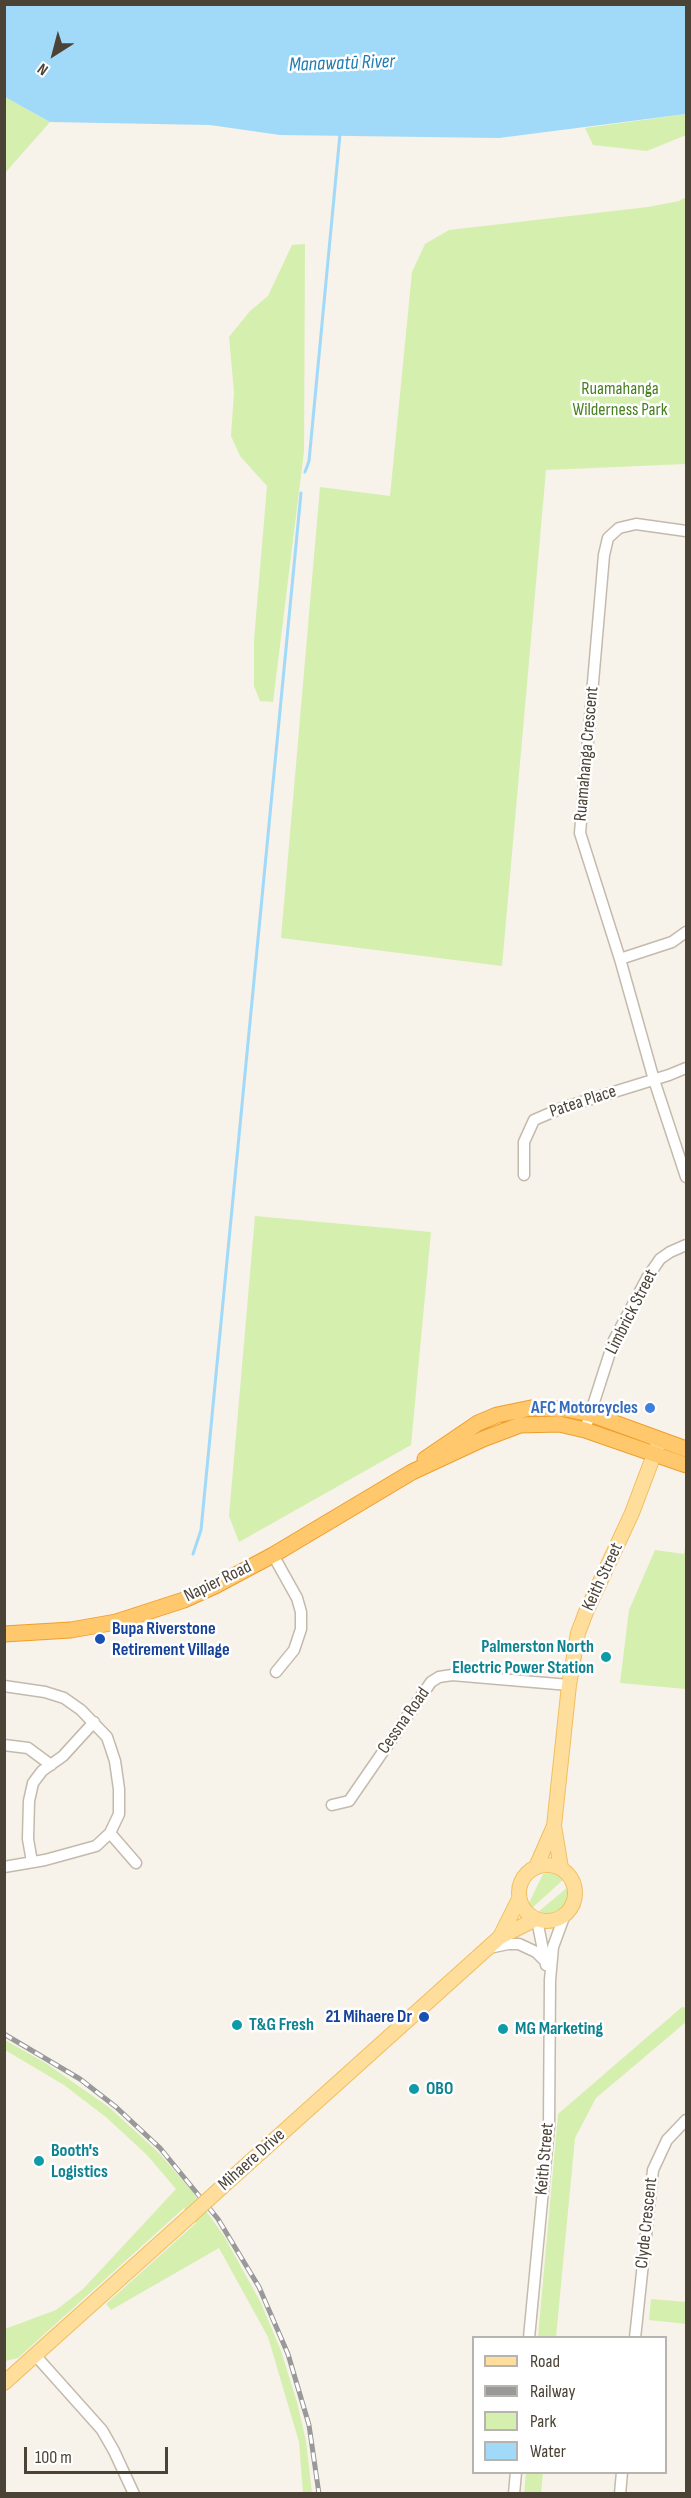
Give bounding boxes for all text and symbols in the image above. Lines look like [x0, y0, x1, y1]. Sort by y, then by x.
north arrow [24, 24, 84, 84]
water label: Manawatū River [289, 50, 395, 78]
text: N [34, 59, 52, 79]
park label: Ruamahanga Wilderness Park [572, 378, 668, 420]
street label: Ruamahanga Crescent [570, 686, 604, 822]
street label: Patea Place [547, 1081, 619, 1123]
street label: Limbrick Street [601, 1266, 663, 1358]
place label: AFC Motorcycles [531, 1397, 638, 1419]
marker: AFC Motorcycles [643, 1401, 657, 1415]
street label: Keith Street [578, 1540, 628, 1614]
street label: Napier Road [181, 1556, 255, 1608]
place label: Bupa Riverstone Retirement Village [112, 1618, 230, 1660]
marker: Bupa Riverstone Retirement Village [93, 1632, 107, 1646]
place label: Palmerston North Electric Power Station [452, 1636, 594, 1678]
marker: Palmerston North Electric Power Station [599, 1650, 613, 1664]
street label: Cessna Road [373, 1684, 435, 1758]
place label: 21 Mihaere Dr [325, 2006, 412, 2028]
marker: 21 Mihaere Dr [417, 2010, 431, 2024]
place label: T&G Fresh [249, 2014, 314, 2036]
marker: T&G Fresh [230, 2018, 244, 2032]
place label: MG Marketing [515, 2018, 603, 2040]
marker: MG Marketing [496, 2022, 510, 2036]
place label: OBO [426, 2078, 453, 2100]
marker: OBO [407, 2082, 421, 2096]
street label: Keith Street [531, 2122, 559, 2196]
street label: Mihaere Drive [214, 2124, 290, 2196]
place label: Booth's Logistics [51, 2140, 108, 2182]
marker: Booth's Logistics [32, 2154, 46, 2168]
street label: Clyde Crescent [631, 2176, 663, 2270]
legend [472, 2336, 667, 2474]
text: Road [530, 2351, 560, 2372]
text: Railway [530, 2381, 575, 2402]
text: Park [530, 2411, 556, 2432]
scale bar [27, 2435, 171, 2473]
text: Water [530, 2441, 566, 2462]
text: 100 m [35, 2447, 72, 2468]

